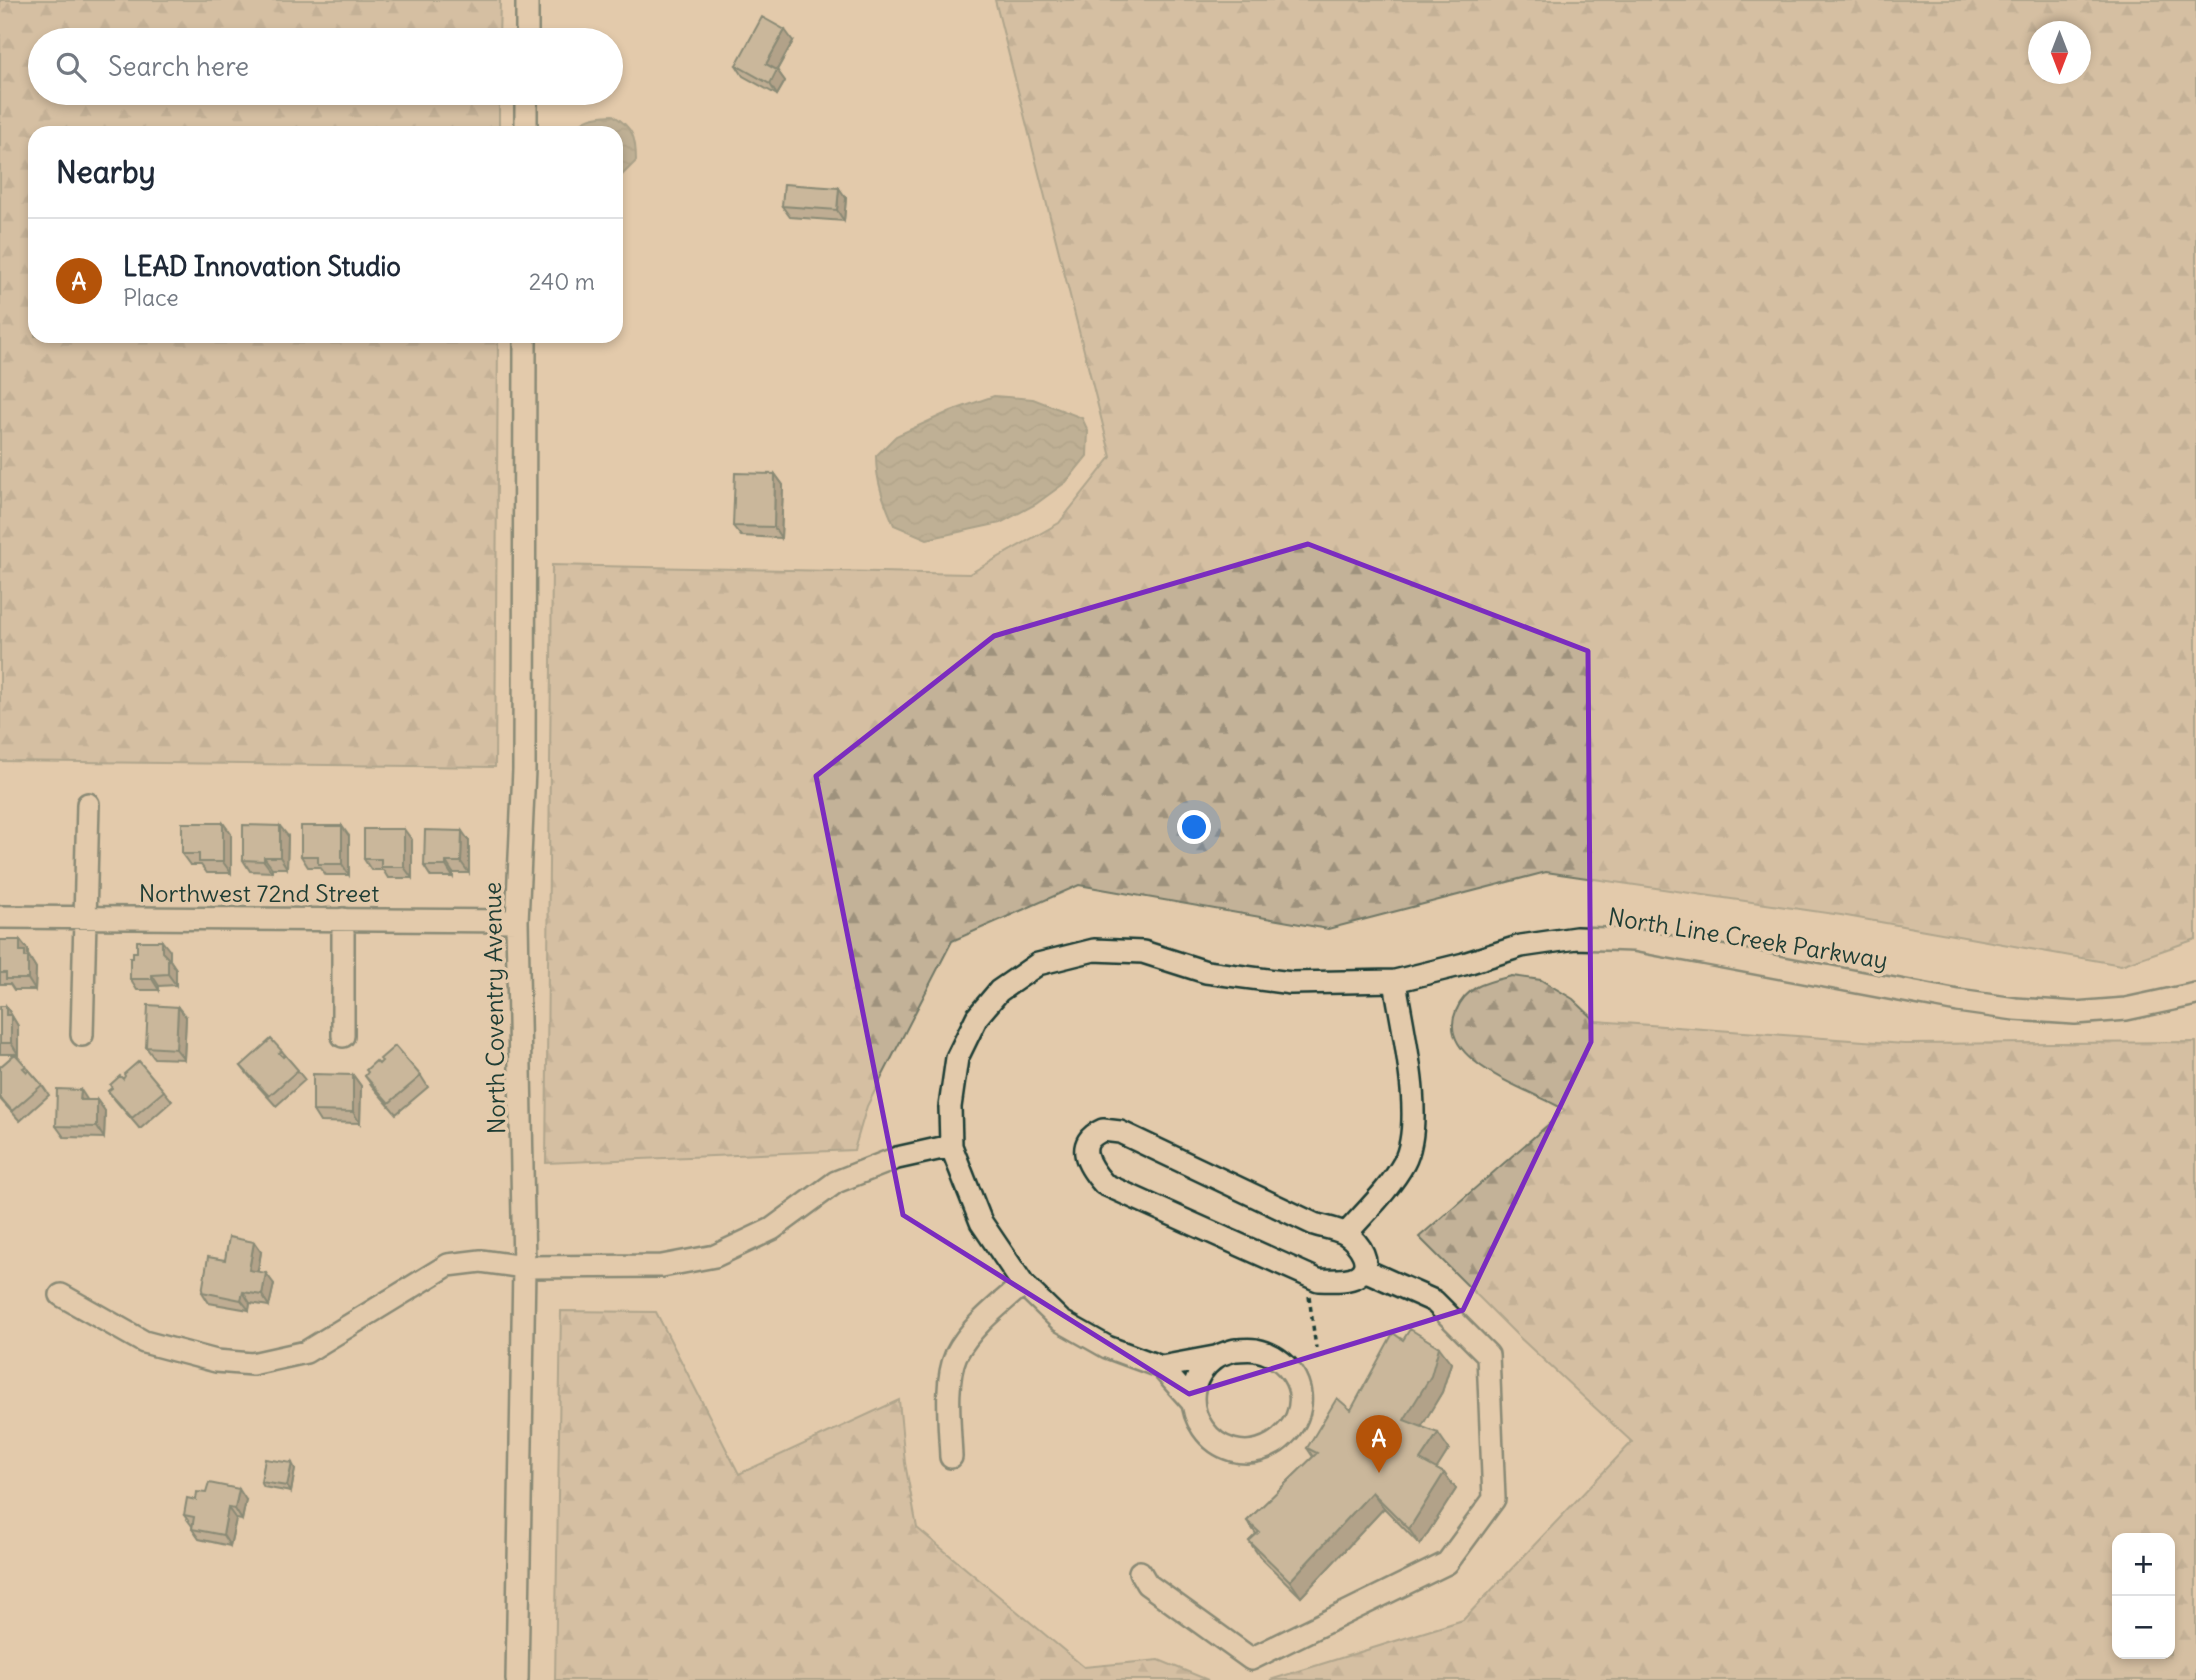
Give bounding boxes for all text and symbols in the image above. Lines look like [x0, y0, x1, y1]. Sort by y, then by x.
north arrow [2028, 21, 2091, 84]
search box [28, 28, 623, 105]
icon: search [52, 48, 90, 86]
text: Search here [108, 50, 249, 83]
text: Nearby [56, 153, 156, 191]
text: LEAD Innovation Studio [123, 250, 401, 283]
text: A [72, 267, 86, 296]
text: 240 m [529, 267, 595, 296]
text: Place [123, 283, 179, 312]
your location [1177, 810, 1211, 844]
street label: Northwest 72nd Street [139, 878, 379, 908]
street label: North Coventry Avenue [477, 882, 511, 1134]
street label: North Line Creek Parkway [1606, 901, 1890, 975]
pin: A [1356, 1415, 1402, 1473]
map controls [2112, 1533, 2175, 1659]
button: + [2112, 1533, 2175, 1596]
button: − [2112, 1596, 2175, 1659]

